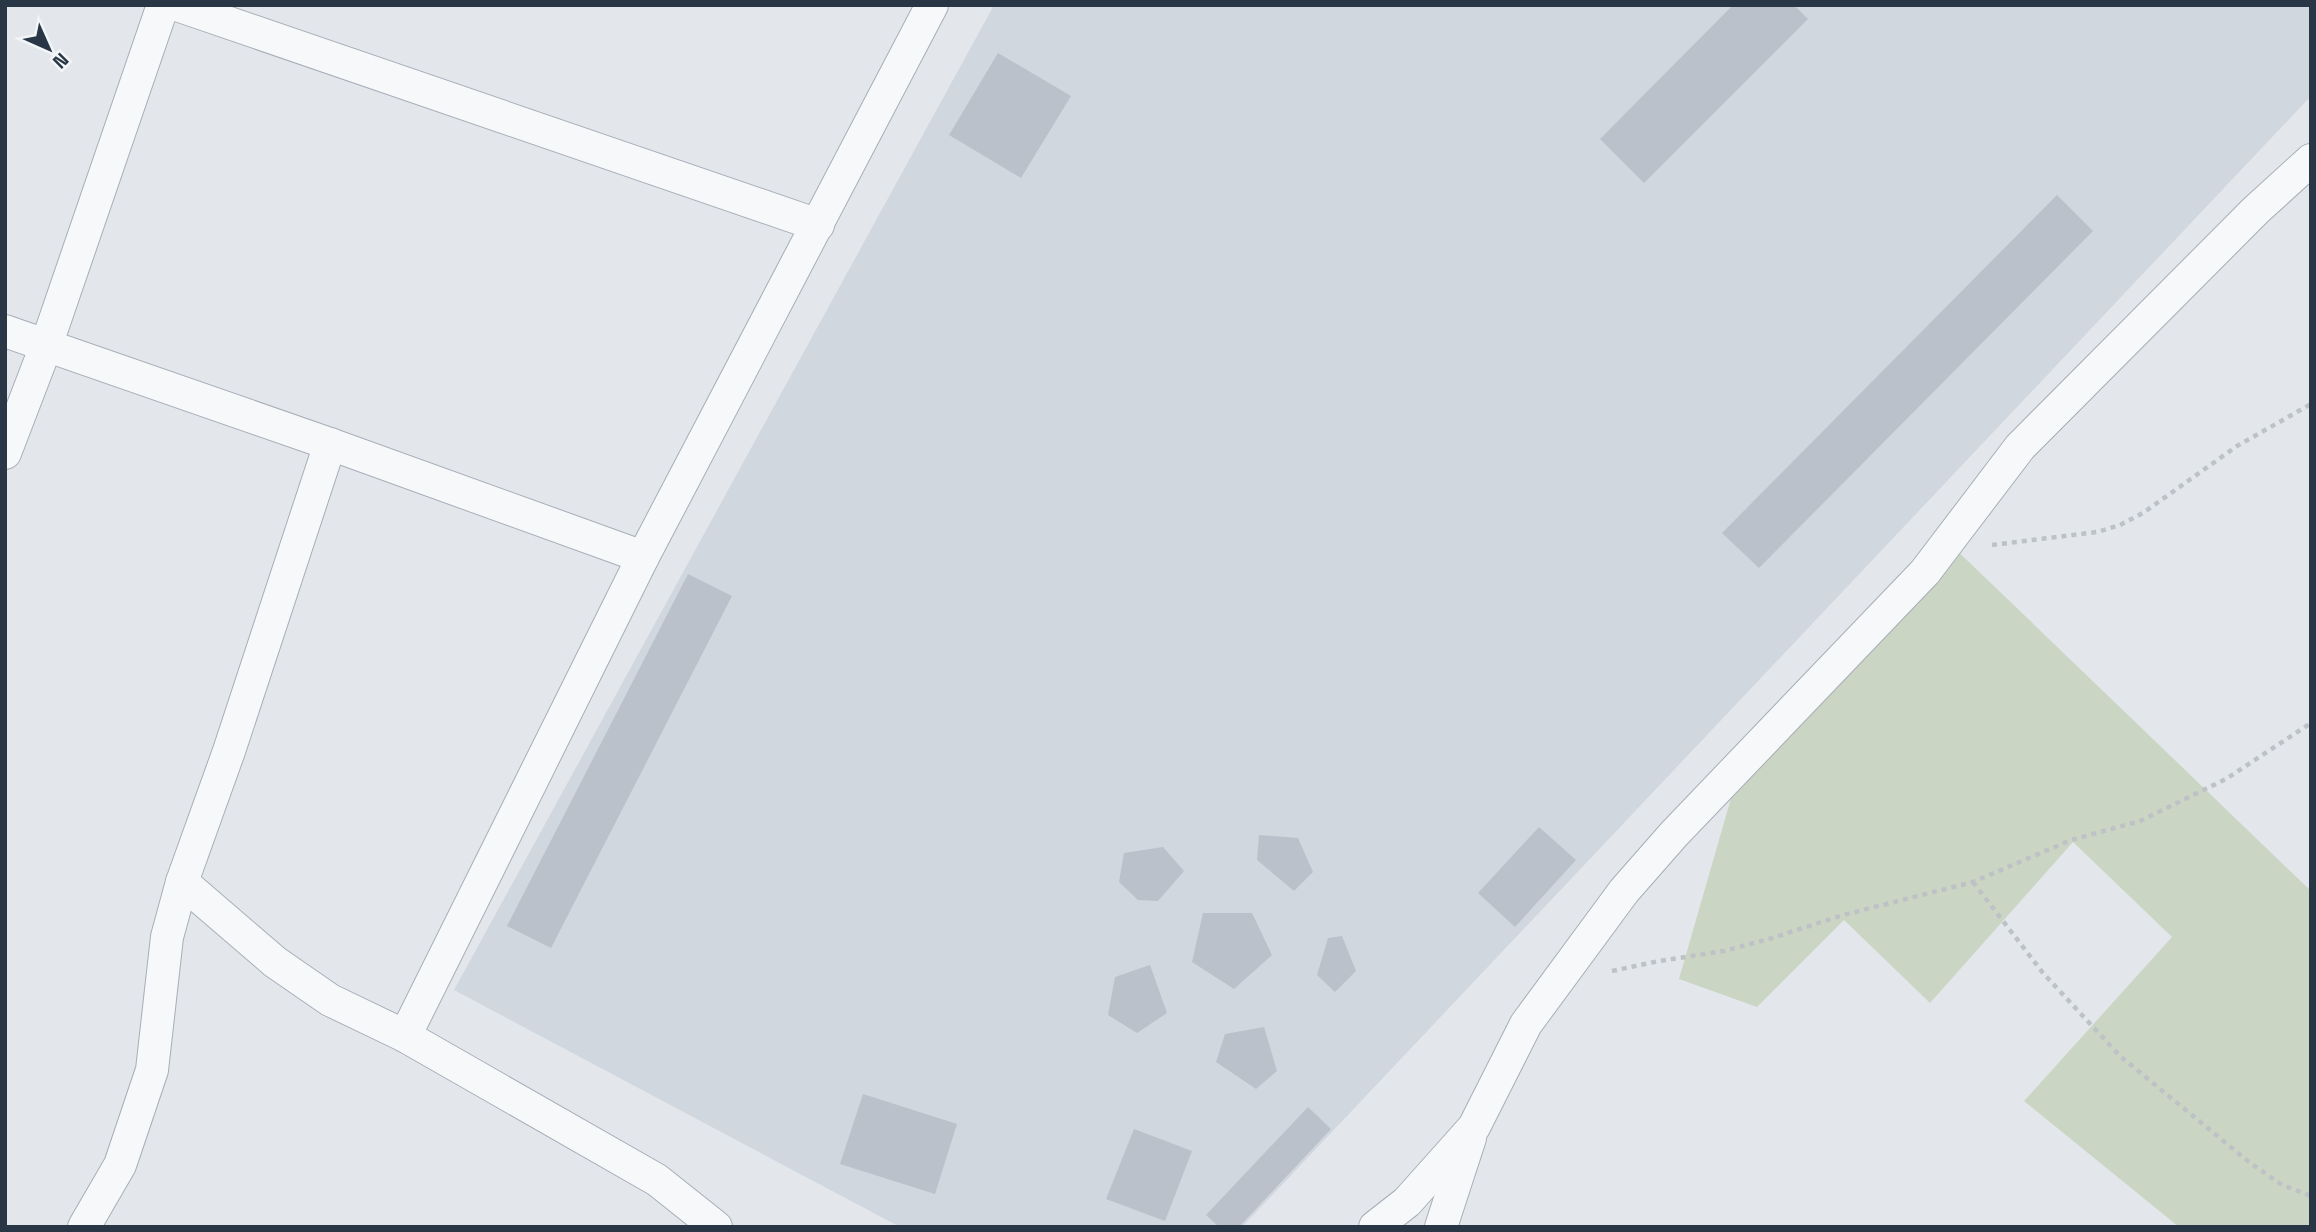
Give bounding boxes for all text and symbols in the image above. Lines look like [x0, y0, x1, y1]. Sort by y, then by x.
north arrow [14, 14, 84, 84]
text: N [47, 47, 74, 74]

